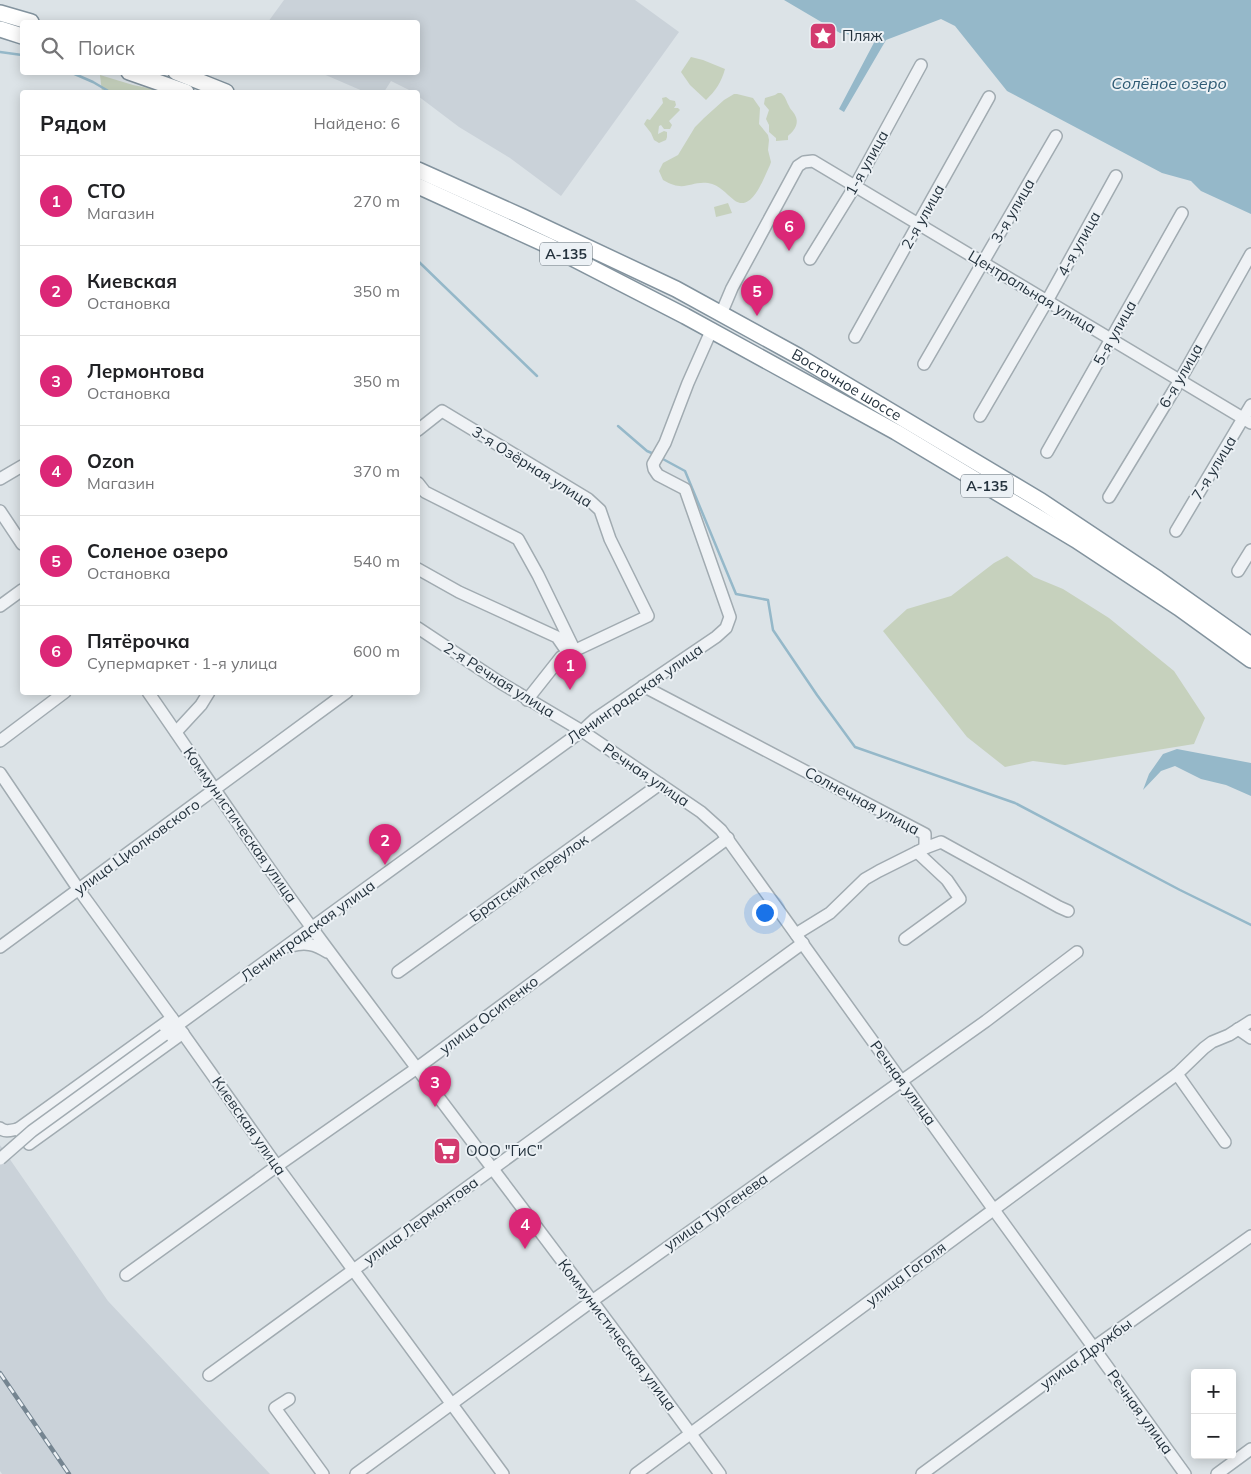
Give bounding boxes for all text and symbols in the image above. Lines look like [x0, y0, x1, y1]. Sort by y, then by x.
search box [20, 20, 420, 75]
place icon: Пляж [808, 21, 838, 51]
place label: Пляж [842, 26, 884, 45]
icon: search [38, 34, 66, 62]
text: Поиск [78, 36, 135, 60]
water label: Солёное озеро [1111, 73, 1227, 93]
text: Рядом [40, 110, 107, 136]
text: Найдено: 6 [314, 113, 400, 133]
street label: 1-я улица [841, 127, 892, 199]
street label: 3-я улица [987, 175, 1039, 246]
text: СТО [87, 179, 126, 203]
street label: 2-я улица [897, 181, 948, 253]
text: 1 [51, 191, 61, 211]
text: 270 m [353, 191, 400, 211]
text: Магазин [87, 203, 155, 223]
street label: 4-я улица [1053, 208, 1104, 280]
pin: 6 [773, 210, 805, 251]
road number: А-135 [540, 242, 592, 266]
street label: Центральная улица [965, 246, 1100, 337]
text: Киевская [87, 269, 177, 293]
pin: 5 [741, 275, 773, 316]
text: 2 [51, 281, 61, 301]
text: 350 m [353, 281, 400, 301]
text: Остановка [87, 293, 171, 313]
street label: 5-я улица [1089, 297, 1140, 369]
street label: 6-я улица [1155, 340, 1207, 411]
street label: Восточное шоссе [789, 344, 905, 425]
text: Лермонтова [87, 359, 205, 383]
text: 3 [51, 371, 61, 391]
text: 350 m [353, 371, 400, 391]
text: Остановка [87, 383, 171, 403]
street label: 3-я Озёрная улица [469, 422, 596, 511]
street label: 7-я улица [1187, 432, 1240, 503]
text: Ozon [87, 449, 134, 473]
text: 4 [51, 461, 61, 481]
text: 370 m [353, 461, 400, 481]
text: Магазин [87, 473, 155, 493]
road number: А-135 [961, 474, 1013, 498]
text: Соленое озеро [87, 539, 228, 563]
text: 5 [51, 551, 61, 571]
text: 540 m [353, 551, 400, 571]
text: Остановка [87, 563, 171, 583]
text: Пятёрочка [87, 629, 190, 653]
street label: 2-я Речная улица [440, 638, 559, 722]
street label: Ленинградская улица [563, 640, 706, 748]
text: 6 [51, 641, 61, 661]
text: 600 m [353, 641, 400, 661]
pin: 1 [554, 649, 586, 690]
text: Супермаркет · 1-я улица [87, 653, 278, 673]
street label: Речная улица [599, 739, 693, 810]
street label: Коммунистическая улица [179, 743, 301, 906]
street label: Солнечная улица [802, 762, 923, 839]
street label: улица Циолковского [70, 795, 203, 899]
pin: 2 [369, 824, 401, 865]
street label: Братский переулок [466, 829, 592, 926]
street label: Ленинградская улица [237, 875, 379, 986]
your location [752, 900, 778, 926]
street label: улица Осипенко [436, 971, 542, 1058]
street label: Речная улица [866, 1037, 941, 1129]
pin: 3 [419, 1066, 451, 1107]
street label: Киевская улица [208, 1073, 290, 1179]
supermarket icon: ООО "ГиС" [432, 1136, 462, 1166]
place label: ООО "ГиС" [466, 1141, 543, 1160]
street label: улица Тургенева [660, 1169, 771, 1255]
street label: улица Лермонтова [360, 1173, 482, 1269]
pin: 4 [509, 1208, 541, 1249]
street label: улица Гоголя [862, 1237, 949, 1310]
street label: Коммунистическая улица [554, 1255, 681, 1414]
street label: улица Дружбы [1036, 1314, 1135, 1393]
street label: Речная улица [1103, 1366, 1178, 1458]
map controls [1191, 1369, 1236, 1459]
button: + [1191, 1369, 1236, 1414]
button: − [1191, 1414, 1236, 1459]

